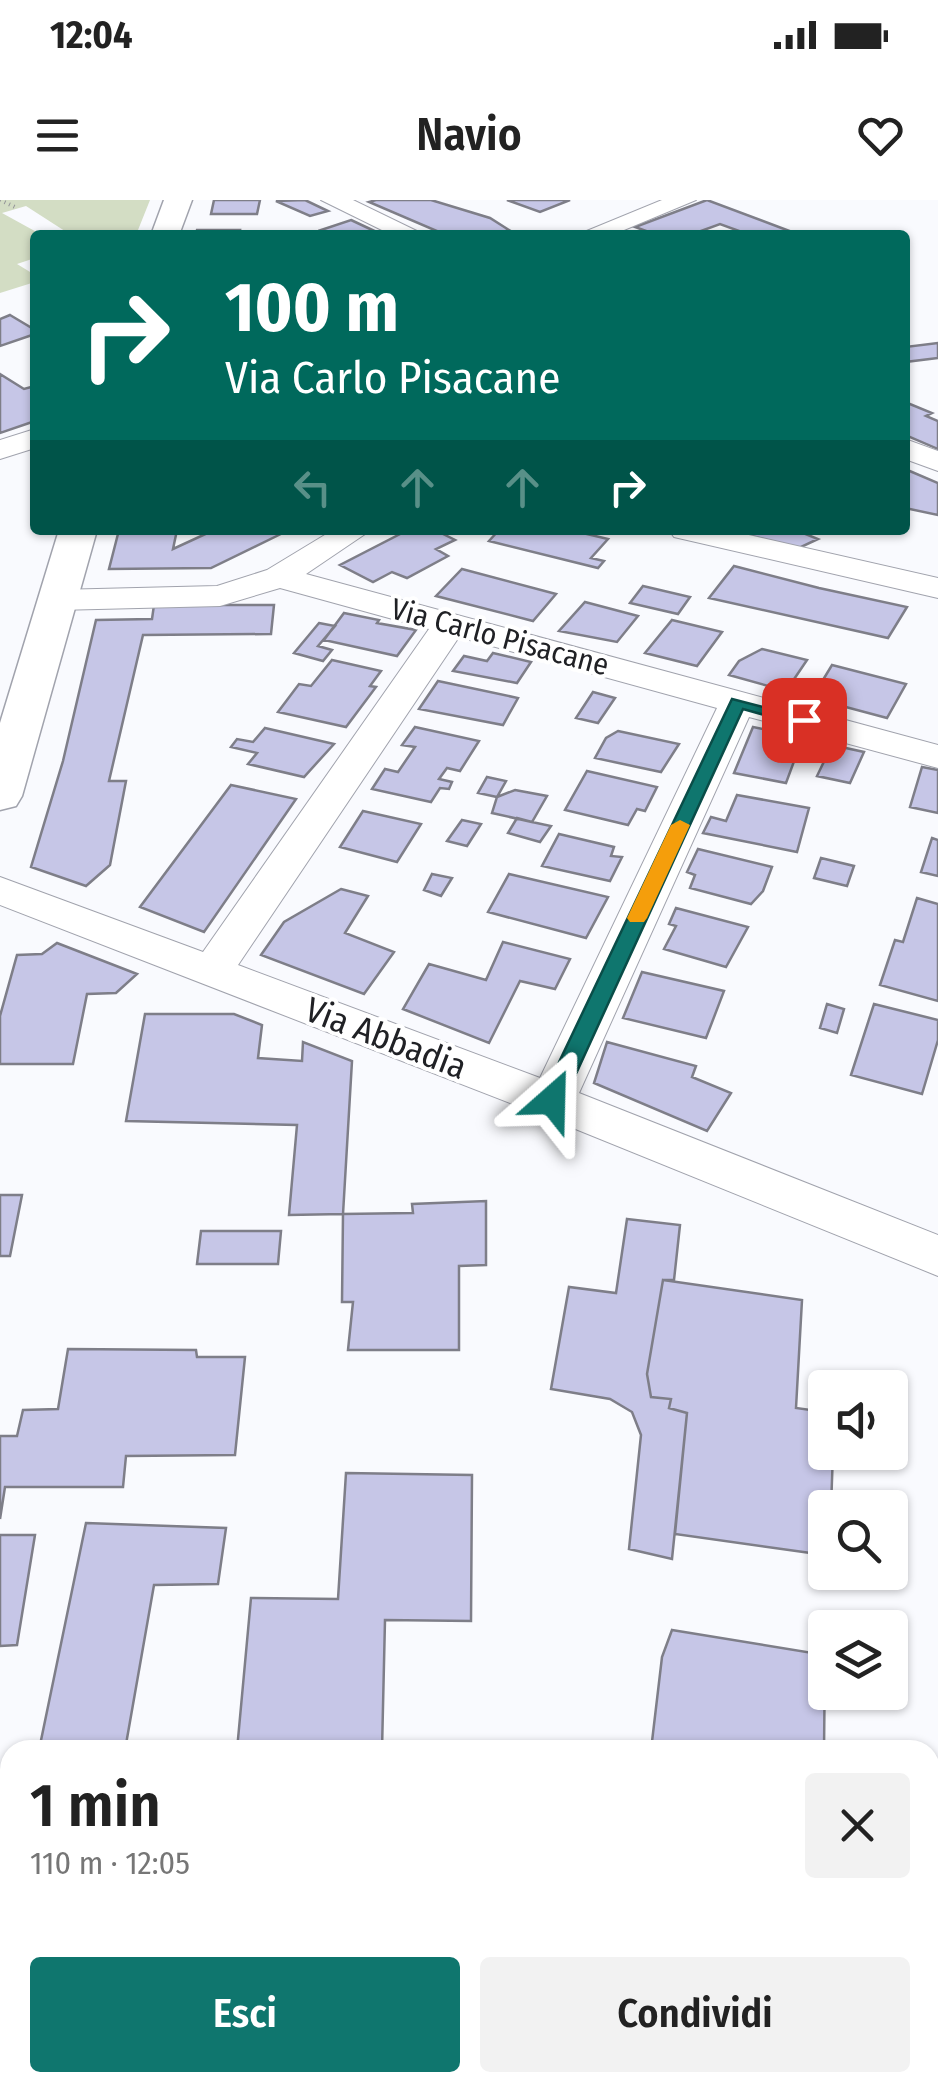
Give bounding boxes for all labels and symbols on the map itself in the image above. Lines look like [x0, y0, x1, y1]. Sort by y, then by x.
street label: Via Carlo Pisacane [387, 591, 613, 683]
pin [762, 678, 847, 763]
street label: Via Abbadia [299, 988, 473, 1088]
position arrow [500, 1048, 604, 1152]

